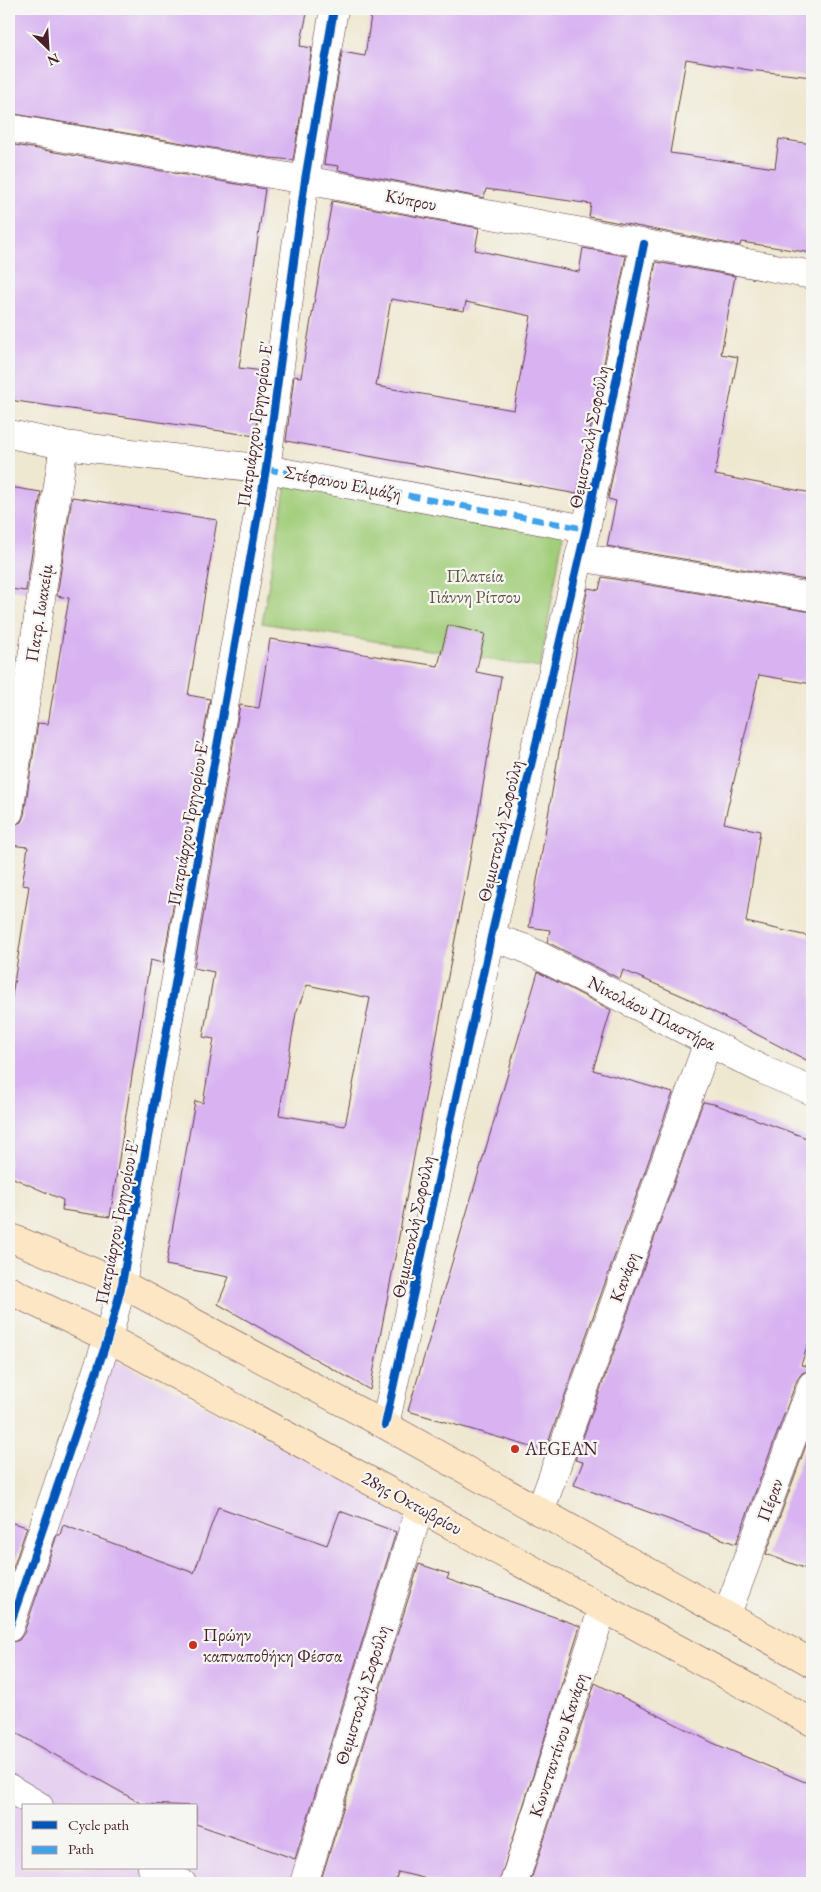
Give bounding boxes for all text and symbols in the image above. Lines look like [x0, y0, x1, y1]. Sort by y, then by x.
north arrow [22, 22, 72, 72]
text: N [44, 49, 62, 71]
street label: Κύπρου [383, 183, 439, 216]
street label: Πατριάρχου Γρηγορίου Ε' [231, 339, 278, 508]
street label: Θεμιστοκλή Σοφούλη [563, 363, 614, 510]
street label: Στέφανου Ελμάζη [283, 460, 403, 505]
street label: Πατρ. Ιωακείμ [19, 562, 58, 663]
park label: Πλατεία Γιάννη Ρίτσου [429, 564, 521, 608]
street label: Πατριάρχου Γρηγορίου Ε' [162, 738, 213, 907]
street label: Θεμιστοκλή Σοφούλη [472, 758, 527, 904]
street label: Νικολάου Πλαστήρα [584, 970, 721, 1055]
street label: Πατριάρχου Γρηγορίου Ε' [89, 1138, 144, 1306]
street label: Θεμιστοκλή Σοφούλη [386, 1153, 439, 1300]
street label: Κανάρη [604, 1249, 643, 1305]
place label: AEGEAN [524, 1437, 598, 1460]
marker: AEGEAN [509, 1443, 521, 1455]
street label: 28ης Οκτωβρίου [358, 1466, 466, 1540]
street label: Πέραν [751, 1475, 788, 1524]
street label: Θεμιστοκλή Σοφούλη [329, 1622, 394, 1768]
place label: Πρώην καπναποθήκη Φέσσα [203, 1623, 343, 1667]
marker: Πρώην καπναποθήκη Φέσσα [187, 1639, 199, 1651]
street label: Κωνσταντίνου Κανάρη [523, 1670, 592, 1820]
legend [22, 1804, 198, 1870]
text: Cycle path [68, 1815, 130, 1834]
text: Path [68, 1839, 94, 1858]

